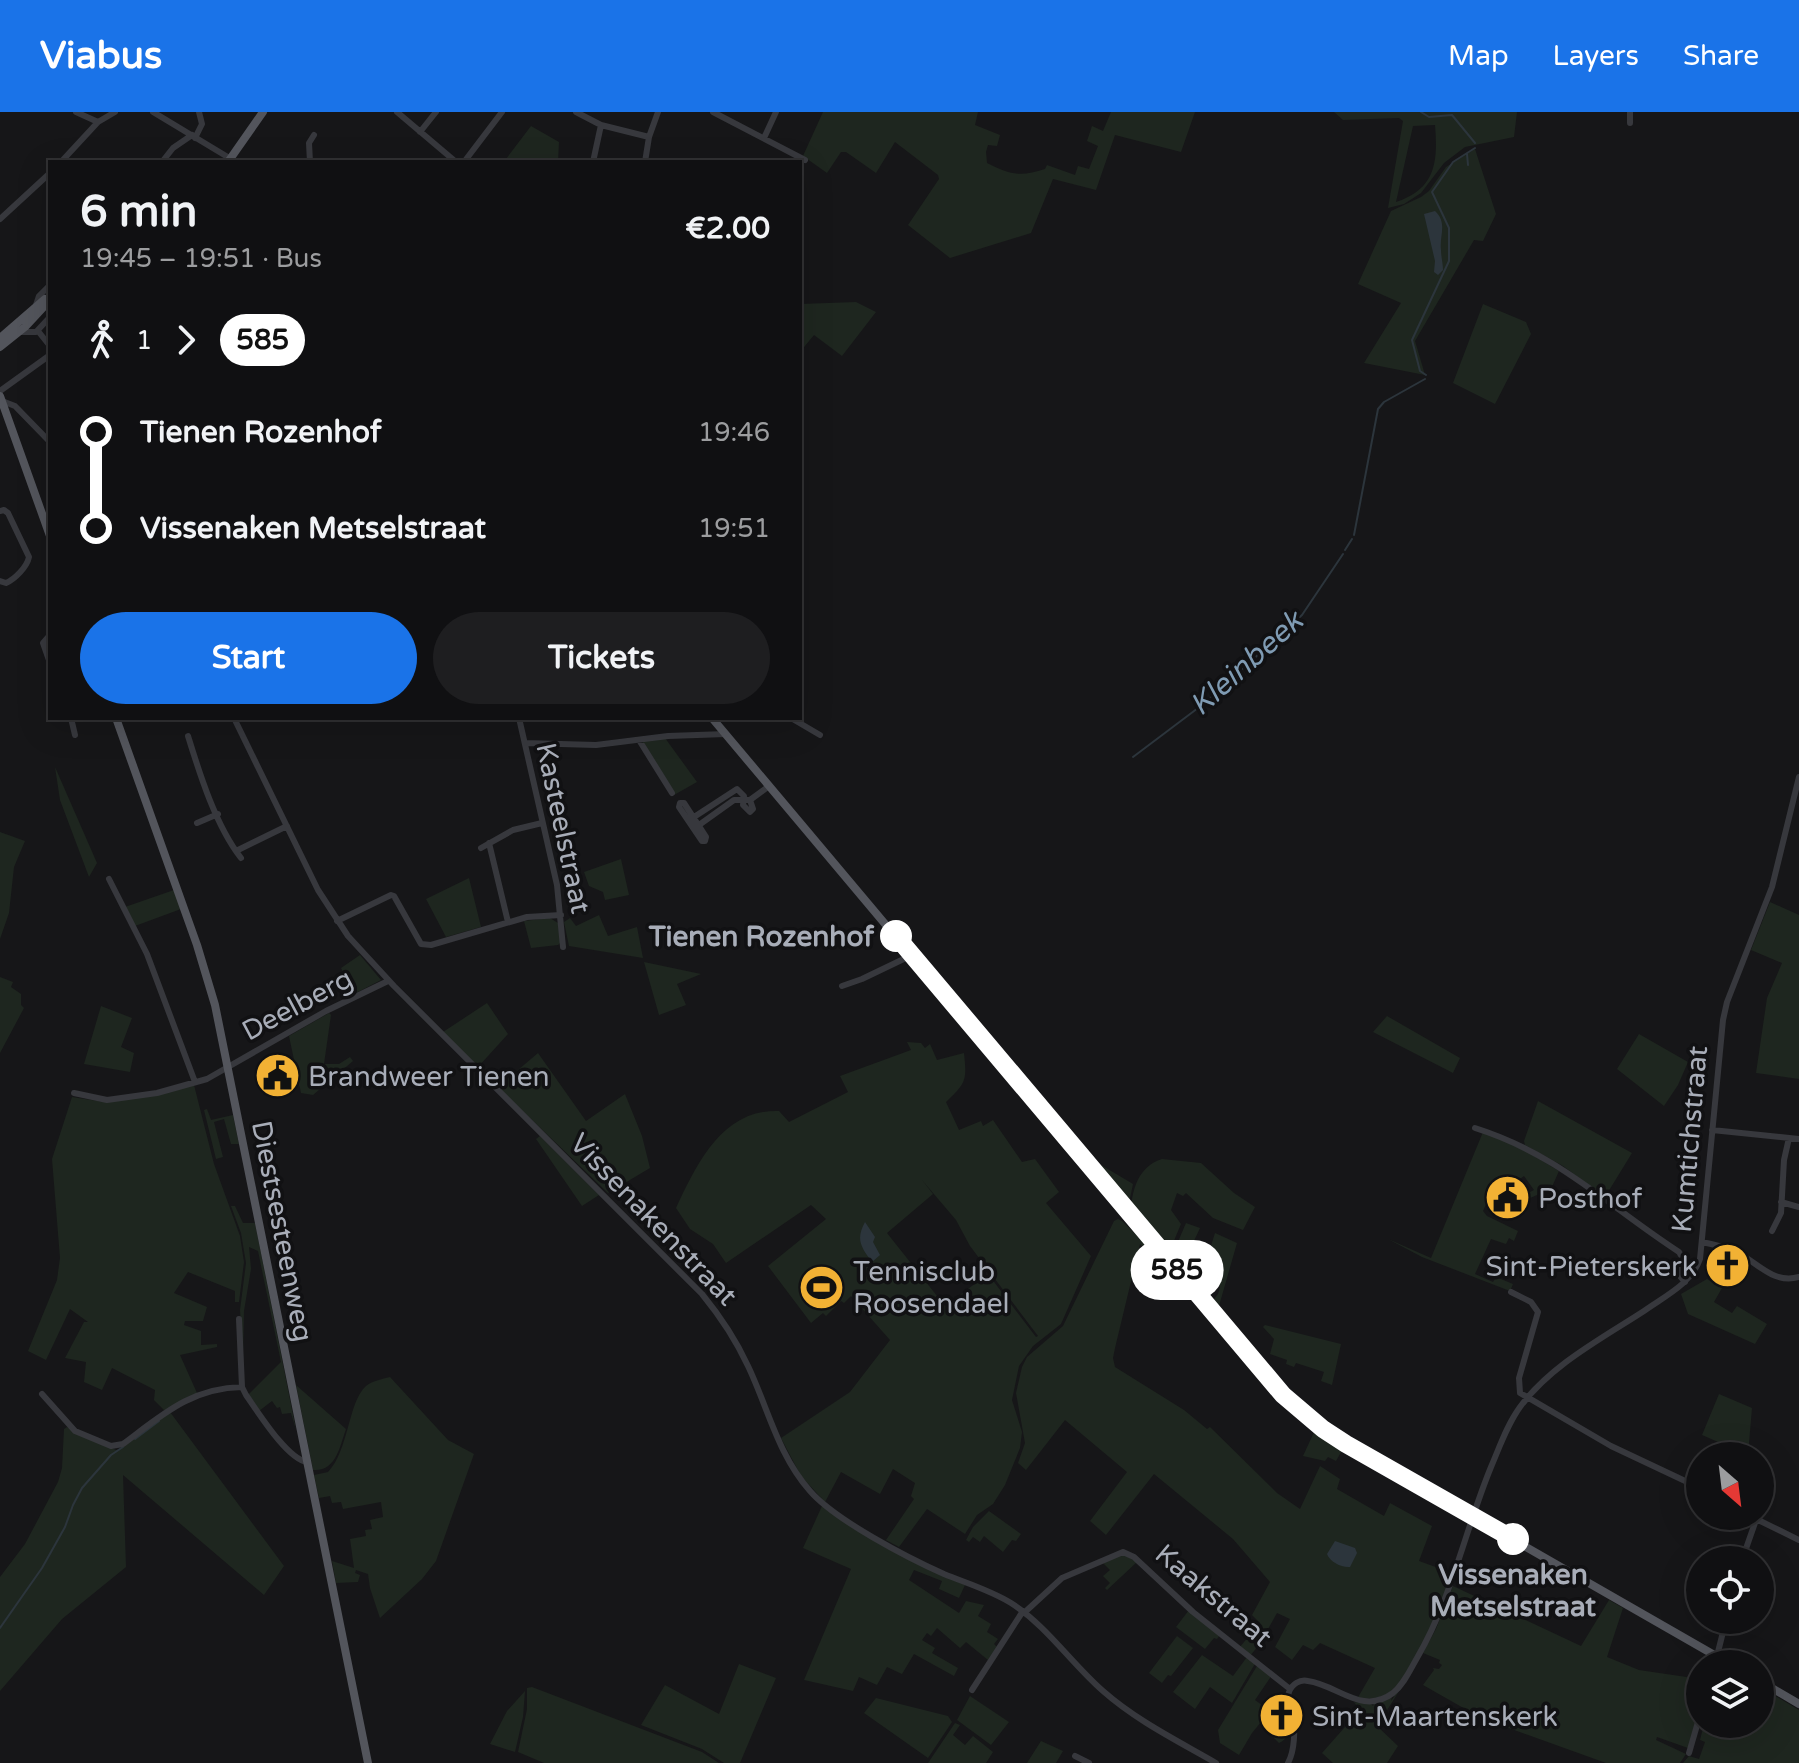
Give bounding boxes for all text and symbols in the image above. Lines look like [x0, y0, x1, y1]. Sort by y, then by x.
text: Viabus [40, 33, 162, 79]
text: Map [1448, 39, 1509, 73]
text: Layers [1553, 39, 1639, 73]
text: Share [1683, 39, 1759, 73]
text: 6 min [80, 186, 197, 239]
text: €2.00 [685, 210, 770, 247]
text: 19:45 – 19:51 · Bus [80, 243, 322, 274]
icon: walk [80, 318, 124, 362]
icon: forward [164, 318, 208, 362]
text: 585 [236, 323, 289, 357]
text: 1 [136, 325, 152, 356]
text: Tienen Rozenhof [140, 414, 381, 451]
text: 19:46 [698, 417, 770, 448]
text: Vissenaken Metselstraat [140, 510, 486, 547]
text: 19:51 [698, 513, 770, 544]
water label: Kleinbeek [1182, 601, 1313, 724]
button: Start [80, 612, 417, 704]
button: Tickets [433, 612, 770, 704]
street label: Kasteelstraat [528, 740, 598, 917]
place label: Tienen Rozenhof [648, 920, 875, 954]
marker: Tienen Rozenhof [881, 921, 911, 951]
street label: Deelberg [236, 962, 359, 1048]
street label: Kumtichstraat [1665, 1044, 1715, 1234]
public building icon: Brandweer Tienen [253, 1052, 301, 1100]
place label: Brandweer Tienen [308, 1060, 550, 1094]
street label: Diestsesteenweg [244, 1118, 320, 1345]
street label: Vissenakenstraat [563, 1127, 744, 1313]
public building icon: Posthof [1483, 1174, 1531, 1222]
place label: Posthof [1538, 1182, 1642, 1216]
church icon: Sint-Pieterskerk [1704, 1242, 1752, 1290]
line badge: 585 [1131, 1244, 1223, 1296]
place label: Sint-Pieterskerk [1485, 1250, 1697, 1284]
text: 585 [1151, 1253, 1203, 1287]
place label: Tennisclub Roosendael [853, 1255, 1010, 1321]
sports icon: Tennisclub Roosendael [798, 1263, 846, 1311]
north arrow [1686, 1442, 1774, 1530]
map controls [1686, 1442, 1774, 1738]
marker: Vissenaken Metselstraat [1498, 1524, 1528, 1554]
street label: Kaakstraat [1148, 1537, 1279, 1655]
button: locate [1686, 1546, 1774, 1634]
place label: Vissenaken Metselstraat [1430, 1558, 1596, 1624]
button: layers [1686, 1650, 1774, 1738]
church icon: Sint-Maartenskerk [1257, 1692, 1305, 1740]
place label: Sint-Maartenskerk [1312, 1700, 1558, 1734]

